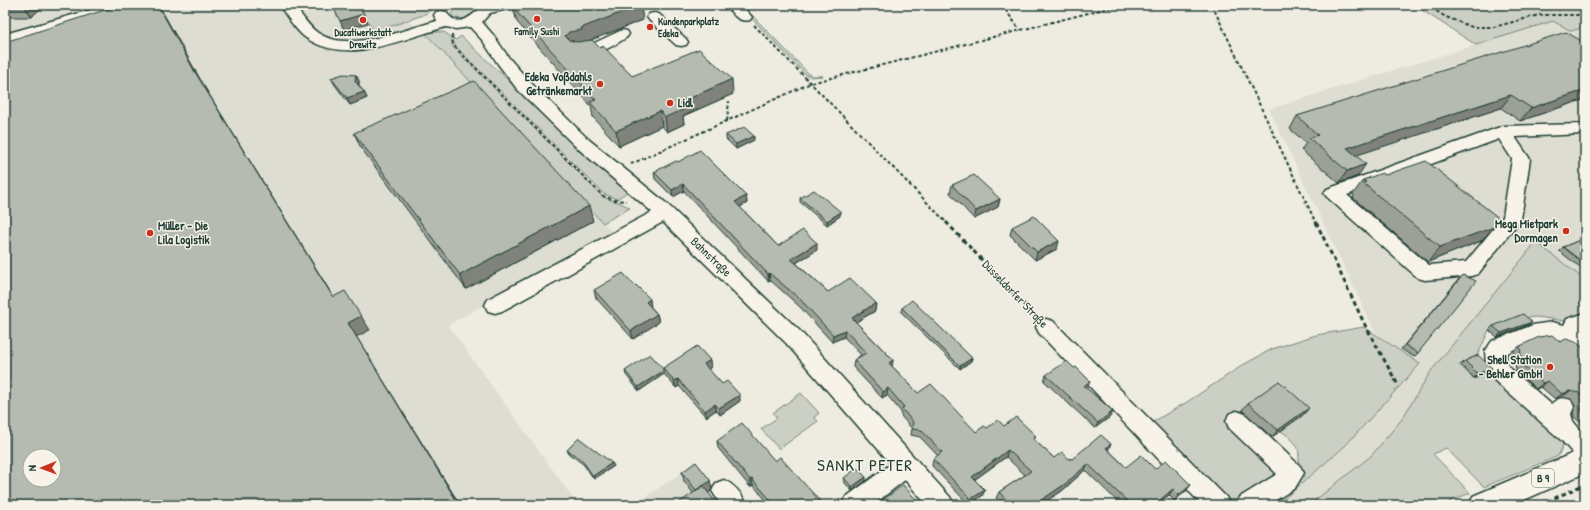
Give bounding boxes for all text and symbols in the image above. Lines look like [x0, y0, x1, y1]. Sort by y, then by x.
marker: Family Sushi [532, 14, 542, 24]
marker: Ducatiwerkstatt Drewitz [358, 15, 368, 25]
place label: Kundenparkplatz Edeka [658, 15, 720, 40]
marker: Kundenparkplatz Edeka [645, 22, 655, 32]
place label: Family Sushi [514, 25, 559, 39]
place label: Ducatiwerkstatt Drewitz [335, 26, 392, 51]
place label: Edeka Voßdahls Getränkemarkt [525, 68, 593, 99]
marker: Edeka Voßdahls Getränkemarkt [595, 79, 605, 89]
place label: Lidl [678, 94, 694, 111]
marker: Lidl [665, 98, 675, 108]
place label: Mega Mietpark Dormagen [1495, 215, 1559, 247]
place label: Müller - Die Lila Logistik [158, 217, 210, 249]
marker: Mega Mietpark Dormagen [1561, 226, 1571, 236]
marker: Müller - Die Lila Logistik [145, 228, 155, 238]
street label: Bahnstraße [687, 233, 736, 280]
street label: Düsseldorfer Straße [979, 256, 1052, 332]
place label: Shell Station - Behler GmbH [1479, 351, 1543, 382]
marker: Shell Station - Behler GmbH [1545, 362, 1555, 372]
north arrow [22, 448, 62, 488]
district label: SANKT PETER [817, 453, 913, 476]
text: N [25, 465, 39, 471]
road number: B 9 [1532, 469, 1554, 487]

